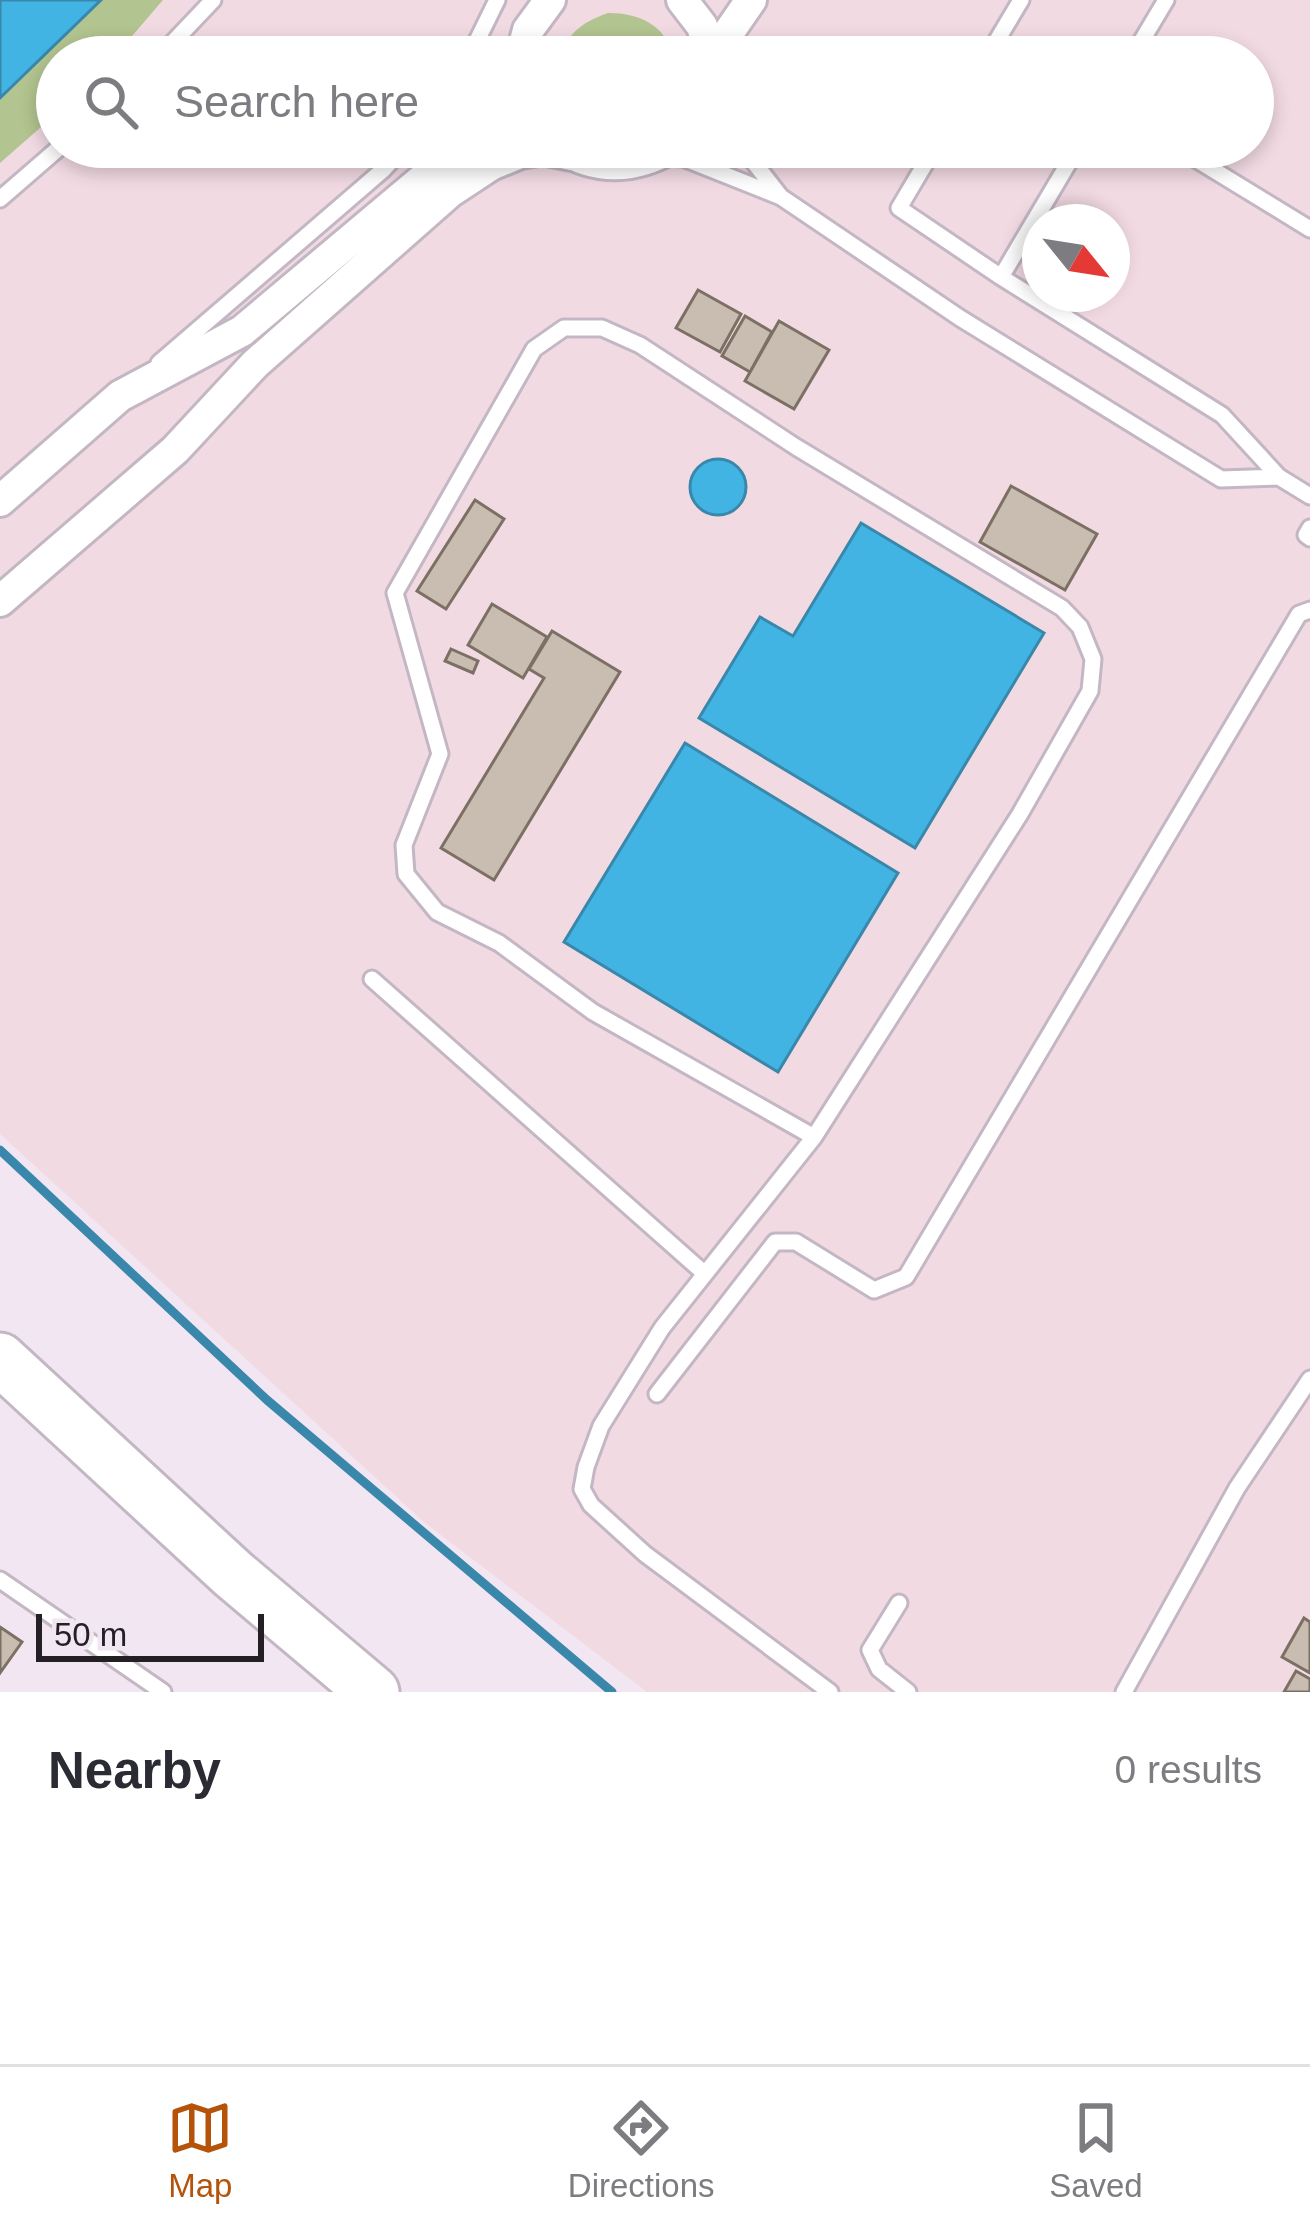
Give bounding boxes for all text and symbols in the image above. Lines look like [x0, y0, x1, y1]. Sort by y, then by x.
search box [36, 36, 1274, 168]
icon: search [78, 69, 144, 135]
text: Search here [174, 76, 419, 127]
north arrow [1022, 204, 1130, 312]
scale bar [36, 1608, 264, 1661]
text: 50 m [54, 1616, 127, 1653]
text: Nearby [48, 1742, 221, 1799]
text: 0 results [1115, 1748, 1262, 1791]
tab: Map [167, 2095, 233, 2205]
tab: Directions [568, 2095, 715, 2205]
tab: Saved [1049, 2095, 1143, 2205]

